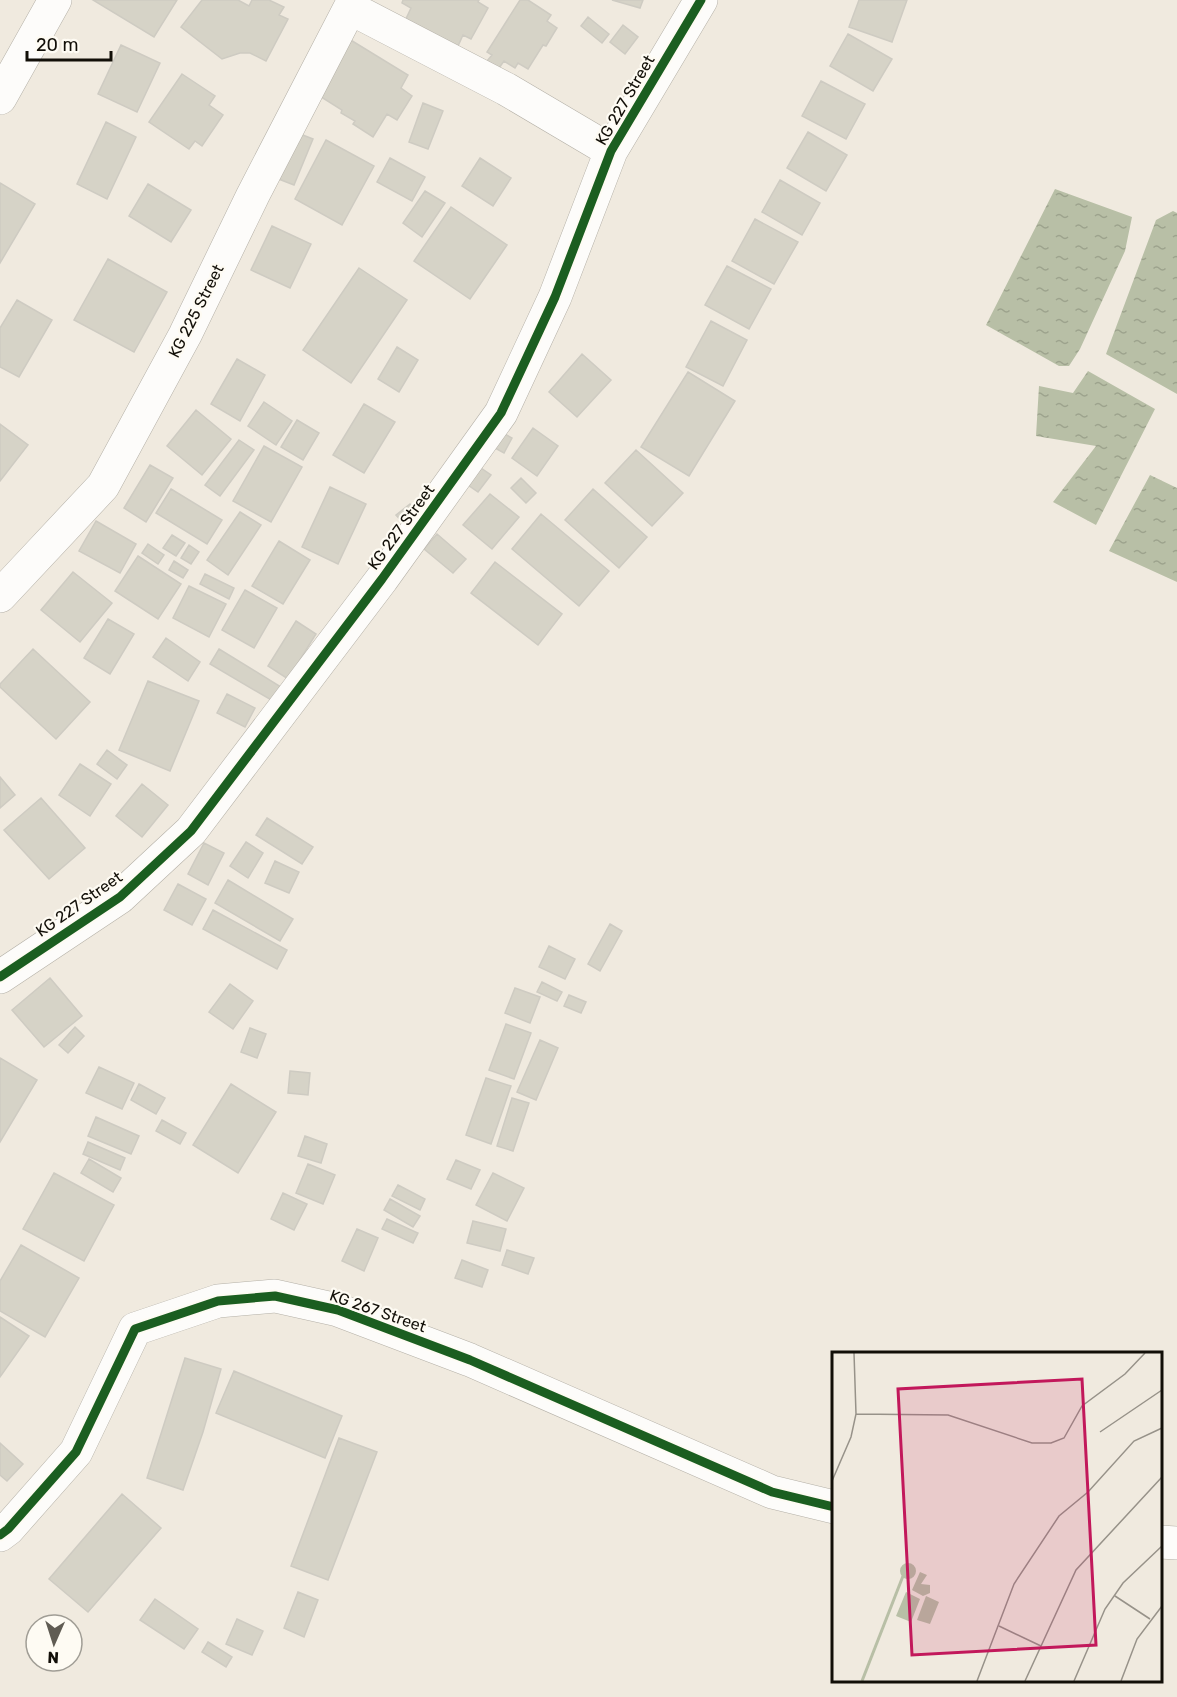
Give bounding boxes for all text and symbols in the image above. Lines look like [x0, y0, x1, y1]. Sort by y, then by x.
scale bar [27, 24, 111, 62]
text: 20 m [36, 34, 78, 56]
street label: KG 227 Street [592, 52, 658, 148]
street label: KG 225 Street [164, 261, 228, 361]
street label: KG 227 Street [364, 481, 438, 573]
street label: KG 227 Street [32, 867, 126, 941]
street label: KG 267 Street [327, 1286, 429, 1336]
inset map [832, 1352, 1162, 1682]
north arrow [24, 1613, 84, 1673]
text: N [47, 1648, 59, 1667]

